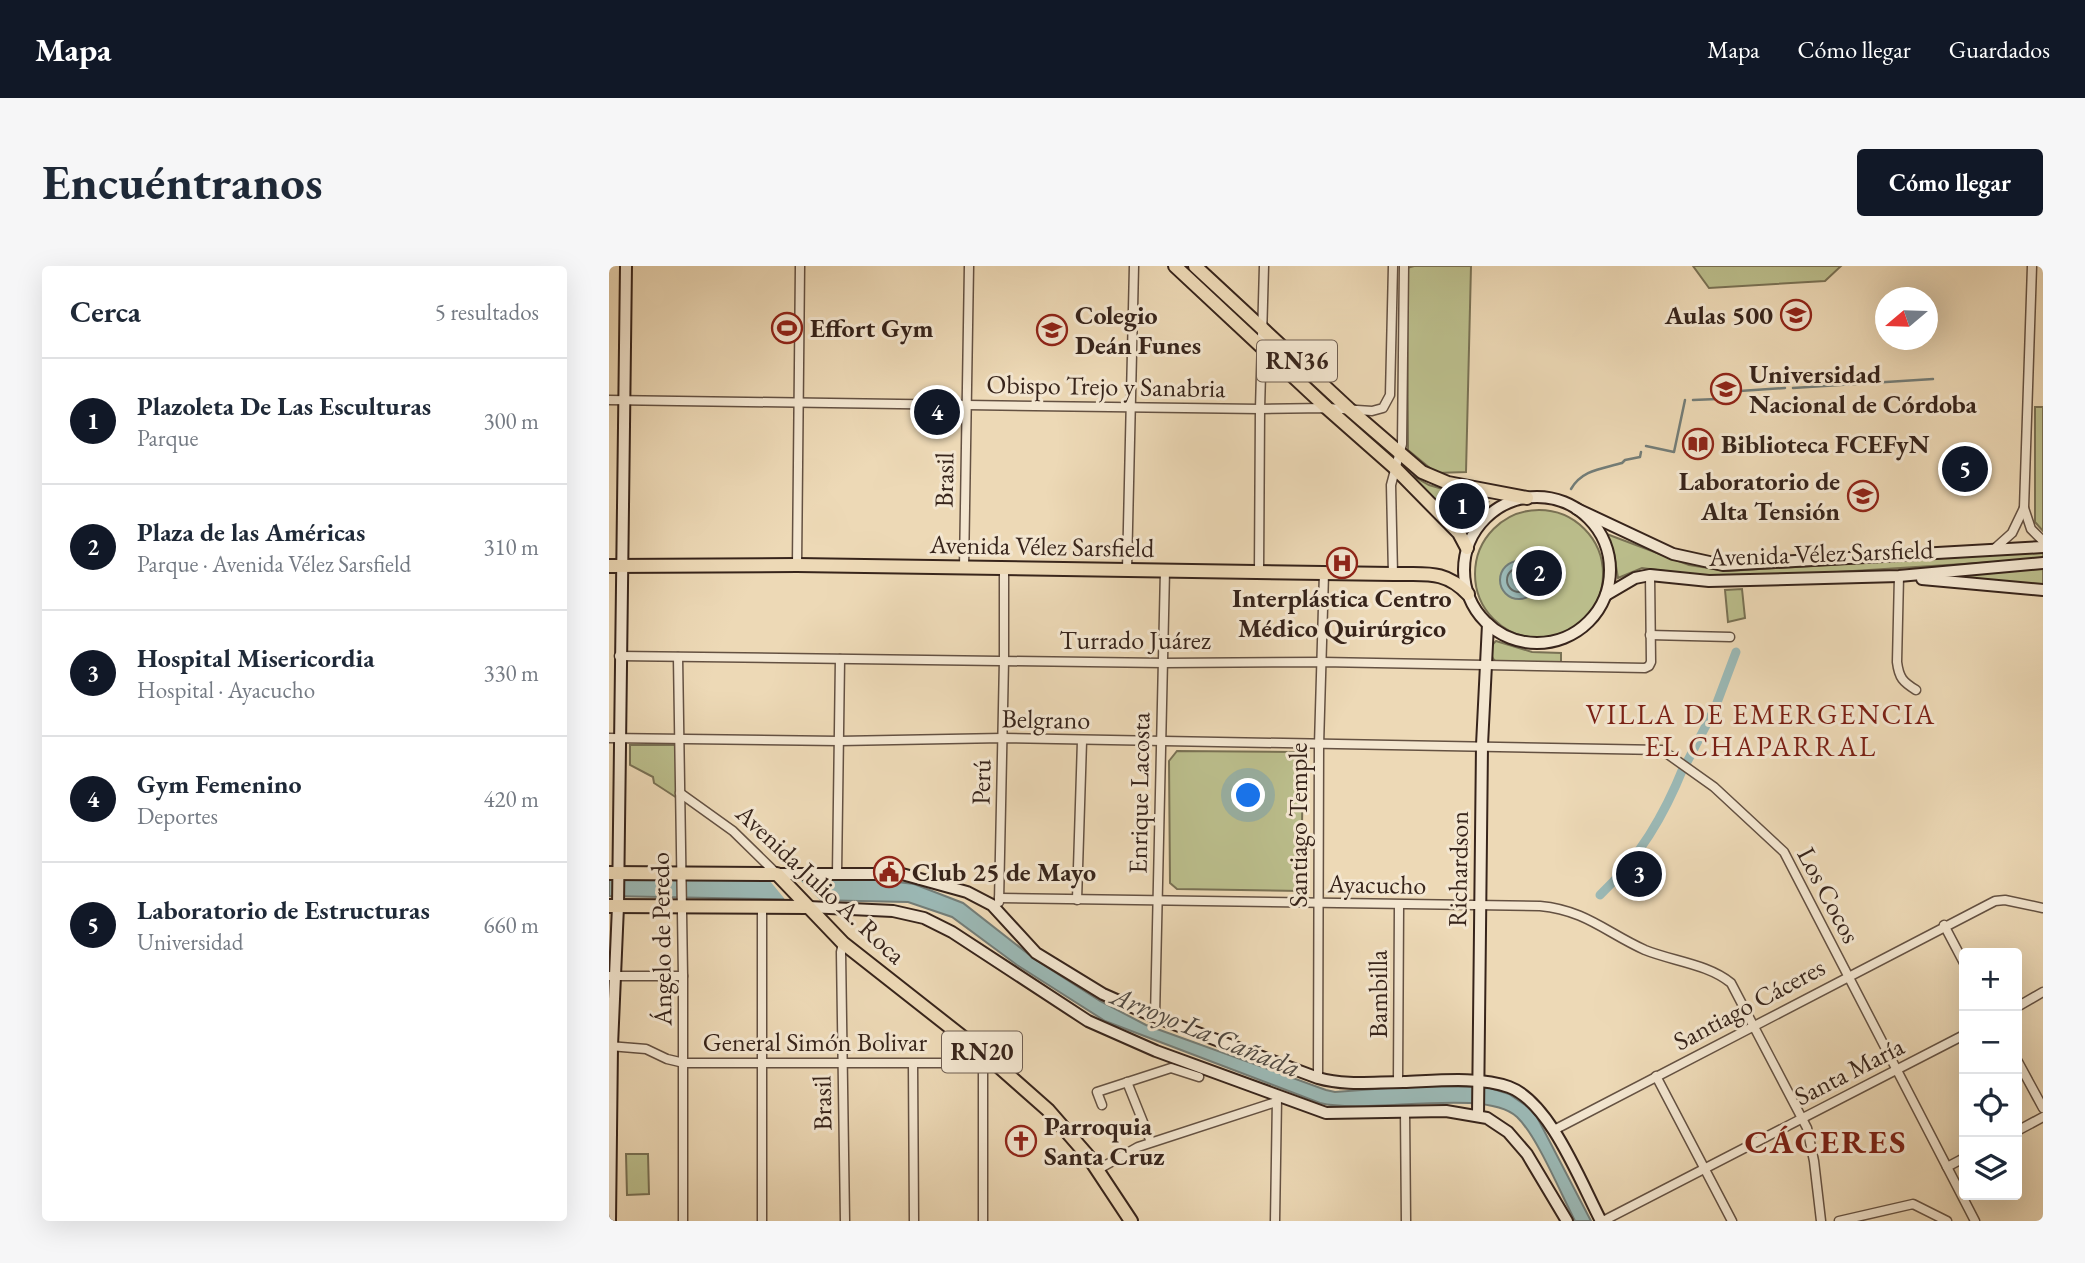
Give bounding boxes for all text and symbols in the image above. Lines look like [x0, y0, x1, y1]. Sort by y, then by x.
text: Mapa [35, 28, 112, 71]
text: Mapa [1707, 34, 1760, 65]
text: Cómo llegar [1798, 34, 1911, 65]
text: Guardados [1949, 34, 2050, 65]
button: Cómo llegar [1857, 149, 2043, 216]
text: Encuéntranos [42, 150, 323, 214]
north arrow [1875, 287, 1938, 350]
text: Cerca [70, 292, 141, 331]
text: 5 resultados [435, 297, 539, 327]
place label: Colegio Deán Funes [1075, 298, 1201, 362]
place label: Aulas 500 [1664, 298, 1773, 332]
school or university icon: Aulas 500 [1779, 298, 1813, 332]
sports icon: Effort Gym [770, 311, 804, 345]
place label: Effort Gym [810, 311, 934, 345]
school or university icon: Colegio Deán Funes [1035, 313, 1069, 347]
road number: RN36 [1257, 340, 1337, 382]
place label: Universidad Nacional de Córdoba [1749, 357, 1977, 421]
street label: Obispo Trejo y Sanabria [986, 367, 1226, 405]
school or university icon: Universidad Nacional de Córdoba [1709, 372, 1743, 406]
pin: 4 [914, 386, 960, 438]
text: Plazoleta De Las Esculturas [137, 389, 431, 423]
text: 1 [87, 406, 99, 436]
text: 300 m [483, 406, 539, 436]
text: Parque [137, 423, 199, 453]
library icon: Biblioteca FCEFyN [1681, 427, 1715, 461]
place label: Biblioteca FCEFyN [1721, 427, 1930, 461]
pin: 5 [1942, 443, 1988, 495]
street label: Brasil [927, 452, 961, 508]
place label: Laboratorio de Alta Tensión [1679, 464, 1840, 528]
school or university icon: Laboratorio de Alta Tensión [1846, 479, 1880, 513]
pin: 1 [1439, 480, 1485, 532]
text: Plaza de las Américas [137, 515, 365, 549]
street label: Avenida Vélez Sarsfield [928, 527, 1156, 565]
text: 2 [87, 532, 99, 562]
text: 310 m [483, 532, 539, 562]
street label: Avenida Vélez Sarsfield [1707, 532, 1935, 574]
hospital icon: Interplástica Centro Médico Quirúrgico [1325, 546, 1359, 580]
pin: 2 [1516, 547, 1562, 599]
text: Parque · Avenida Vélez Sarsfield [137, 549, 411, 579]
place label: Interplástica Centro Médico Quirúrgico [1232, 581, 1452, 645]
street label: Turrado Juárez [1059, 623, 1211, 657]
text: Hospital Misericordia [137, 641, 375, 675]
text: 3 [87, 658, 99, 688]
text: 330 m [483, 658, 539, 688]
text: Hospital · Ayacucho [137, 675, 315, 705]
district label: VILLA DE EMERGENCIA EL CHAPARRAL [1586, 696, 1936, 764]
street label: Belgrano [1001, 701, 1091, 737]
street label: Enrique Lacosta [1121, 711, 1157, 874]
street label: Santiago Temple [1281, 742, 1315, 908]
street label: Perú [964, 759, 998, 805]
text: Gym Femenino [137, 767, 302, 801]
your location [1231, 778, 1265, 812]
text: 4 [87, 784, 99, 814]
text: 420 m [483, 784, 539, 814]
street label: Avenida Julio A. Roca [728, 796, 914, 972]
text: Deportes [137, 801, 218, 831]
street label: Richardson [1440, 810, 1476, 927]
street label: Los Cocos [1790, 841, 1868, 949]
pin: 3 [1616, 848, 1662, 900]
street label: Ángelo de Peredo [642, 852, 680, 1027]
public building icon: Club 25 de Mayo [872, 855, 906, 889]
place label: Club 25 de Mayo [912, 855, 1096, 889]
street label: Ayacucho [1326, 866, 1427, 902]
text: Laboratorio de Estructuras [137, 893, 430, 927]
text: 5 [87, 910, 99, 940]
text: 660 m [483, 910, 539, 940]
text: Universidad [137, 927, 243, 957]
map controls [1959, 948, 2022, 1200]
button: + [1959, 948, 2022, 1011]
street label: Bambilla [1361, 949, 1395, 1038]
street label: Santiago Cáceres [1667, 950, 1831, 1058]
water label: Arroyo La Cañada [1104, 976, 1306, 1085]
button: − [1959, 1011, 2022, 1074]
street label: General Simón Bolivar [703, 1025, 927, 1059]
street label: Santa María [1788, 1029, 1910, 1113]
road number: RN20 [942, 1032, 1022, 1072]
button: locate [1959, 1074, 2022, 1137]
street label: Brasil [805, 1075, 839, 1131]
place label: Parroquia Santa Cruz [1044, 1109, 1165, 1173]
district label: CÁCERES [1745, 1120, 1907, 1163]
church icon: Parroquia Santa Cruz [1004, 1124, 1038, 1158]
button: layers [1959, 1137, 2022, 1200]

